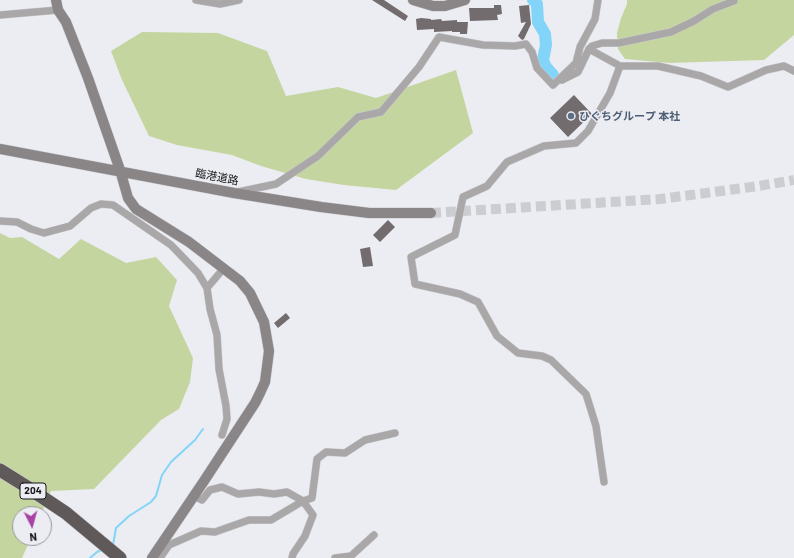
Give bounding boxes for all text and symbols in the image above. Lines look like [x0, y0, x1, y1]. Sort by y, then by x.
place label: ひぐちグループ 本社 [579, 109, 680, 123]
marker: ひぐちグループ 本社 [566, 111, 576, 121]
street label: 臨港道路 [194, 166, 240, 188]
road number: 204 [20, 483, 46, 499]
north arrow [12, 506, 52, 546]
text: N [29, 531, 38, 544]

